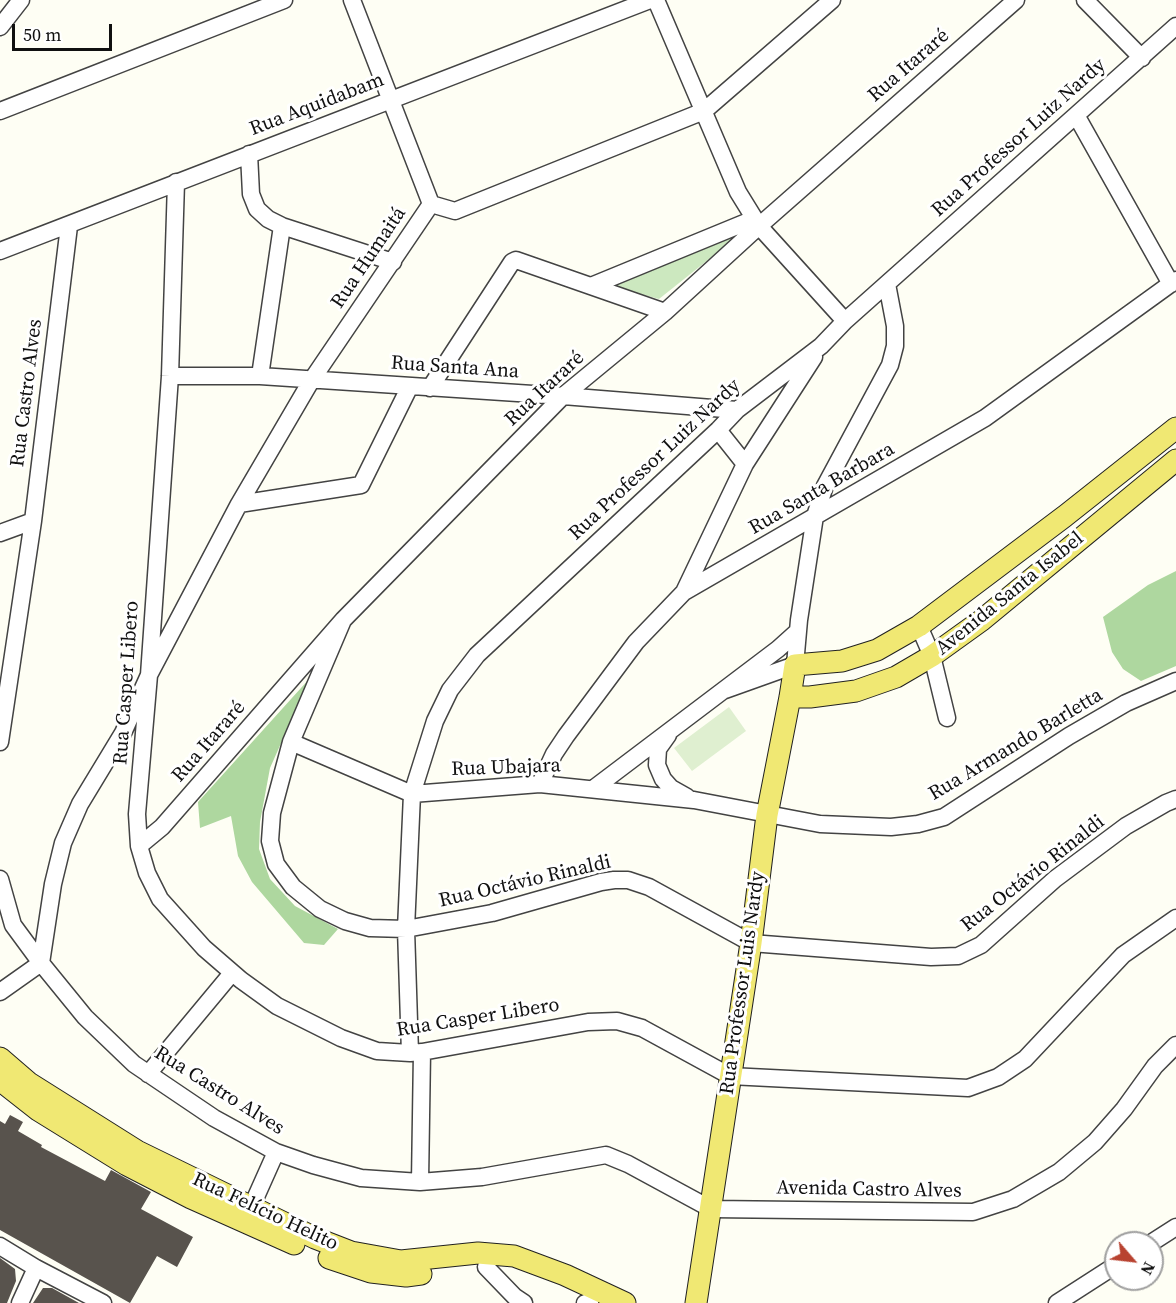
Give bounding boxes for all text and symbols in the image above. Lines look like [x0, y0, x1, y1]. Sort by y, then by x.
scale bar [15, 12, 116, 50]
text: 50 m [23, 22, 61, 47]
street label: Rua Itararé [863, 24, 955, 108]
street label: Rua Professor Luiz Nardy [927, 54, 1111, 222]
street label: Rua Aquidabam [246, 68, 388, 142]
street label: Rua Humaitá [326, 203, 412, 313]
street label: Rua Castro Alves [6, 318, 48, 468]
street label: Rua Itararé [500, 346, 590, 432]
street label: Rua Santa Ana [390, 352, 520, 384]
street label: Rua Professor Luiz Nardy [564, 374, 746, 546]
street label: Rua Santa Barbara [745, 438, 899, 540]
street label: Avenida Santa Isabel [931, 527, 1089, 661]
street label: Rua Casper Libero [109, 600, 145, 766]
street label: Rua Armando Barletta [925, 684, 1107, 806]
street label: Rua Itararé [167, 696, 251, 788]
street label: Rua Ubajara [451, 754, 561, 782]
street label: Rua Octávio Rinaldi [956, 810, 1110, 938]
street label: Rua Octávio Rinaldi [437, 851, 613, 913]
street label: Rua Professor Luis Nardy [715, 870, 771, 1096]
street label: Rua Casper Libero [395, 993, 561, 1043]
street label: Rua Castro Alves [150, 1041, 288, 1141]
street label: Rua Felício Helito [188, 1168, 342, 1256]
street label: Avenida Castro Alves [776, 1176, 962, 1204]
north arrow [1104, 1231, 1164, 1291]
text: N [1136, 1258, 1161, 1279]

